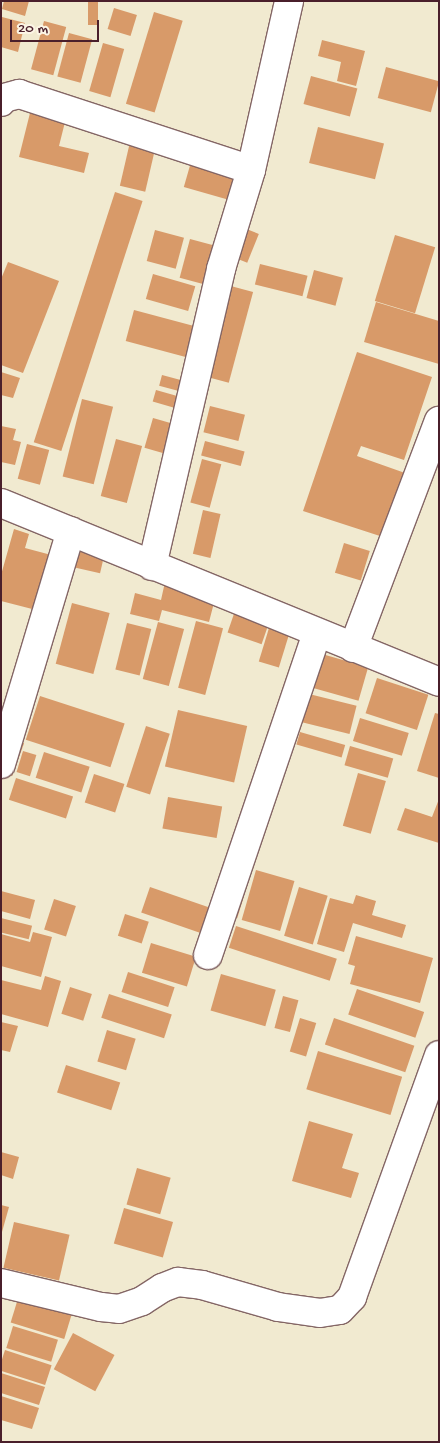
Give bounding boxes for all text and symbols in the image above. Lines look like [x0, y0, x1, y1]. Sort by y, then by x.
scale bar [12, 10, 101, 42]
text: 20 m [18, 20, 48, 38]

